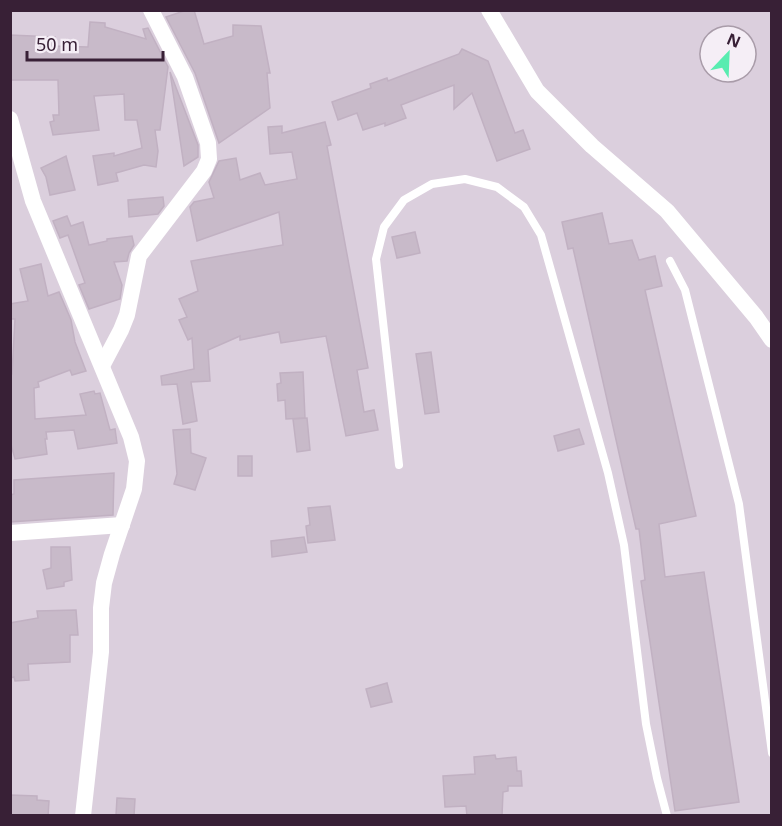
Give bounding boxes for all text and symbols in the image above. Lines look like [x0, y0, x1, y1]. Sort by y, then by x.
scale bar [27, 24, 164, 62]
north arrow [698, 24, 758, 84]
text: N [724, 28, 744, 53]
text: 50 m [36, 32, 78, 56]

